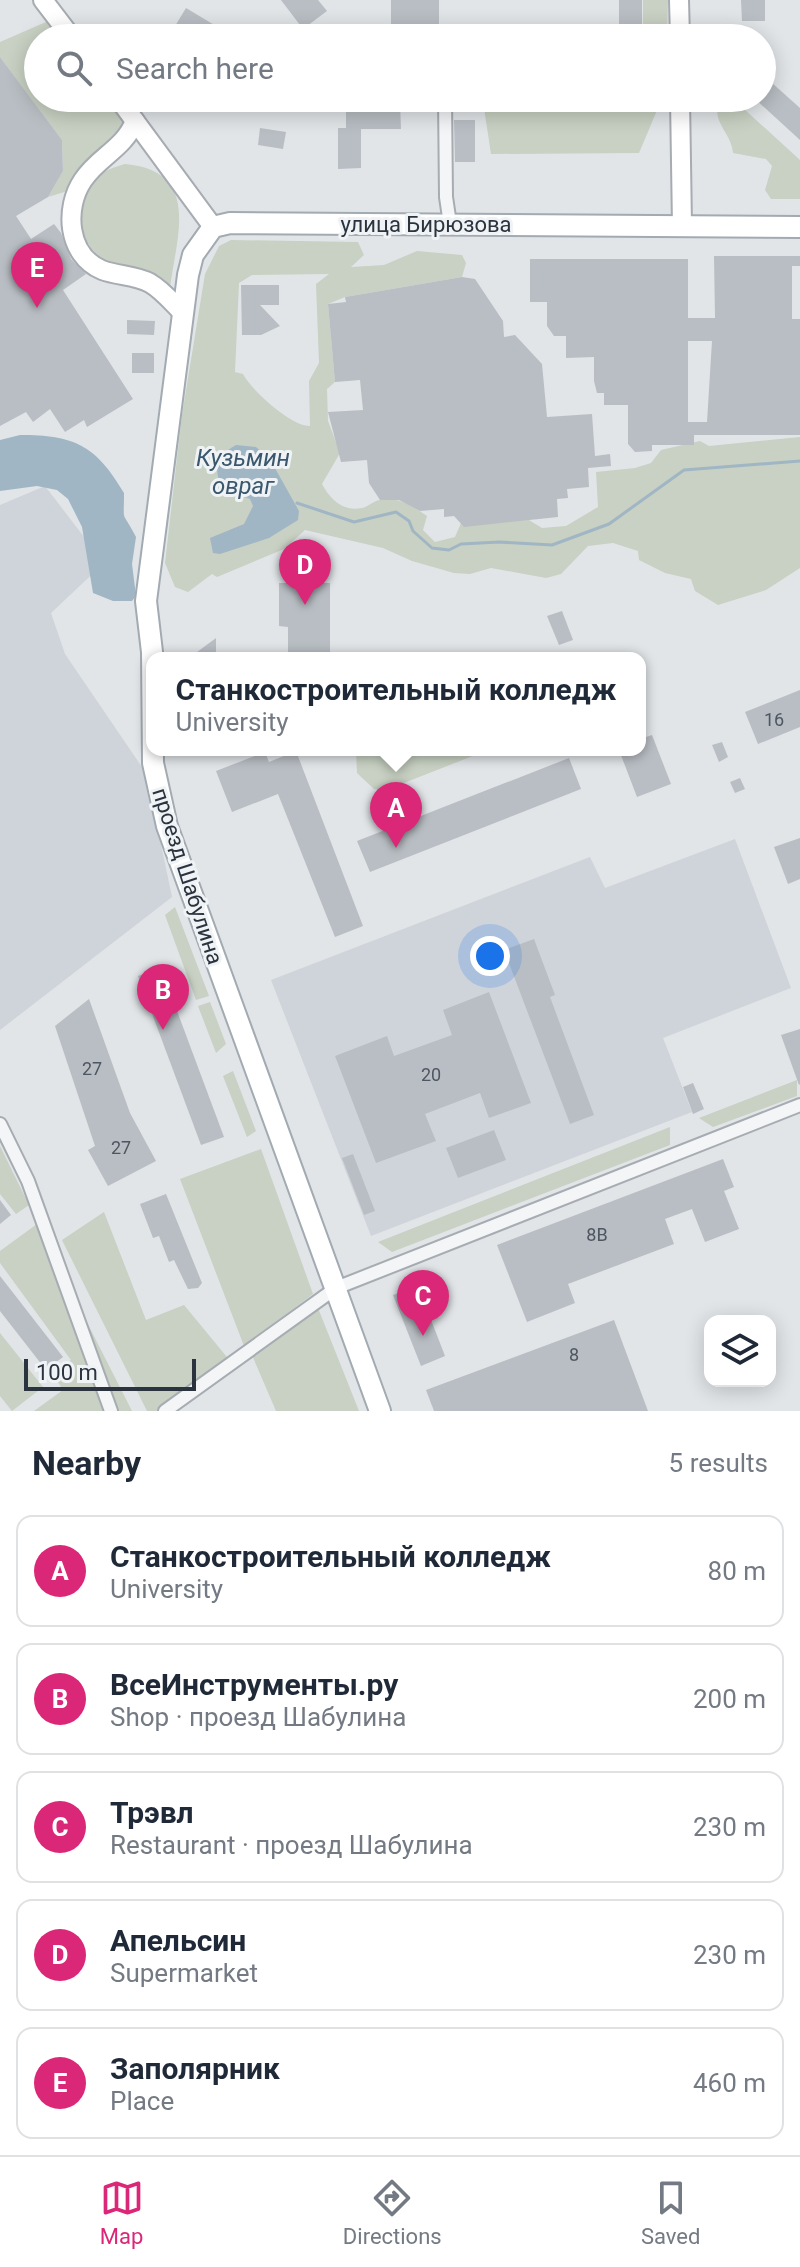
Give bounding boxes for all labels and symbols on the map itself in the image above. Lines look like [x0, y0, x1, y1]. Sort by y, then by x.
street label: улица Бирюзова [341, 212, 512, 237]
pin: E [11, 242, 63, 308]
water label: Кузьмин овраг [196, 444, 290, 500]
pin: D [279, 539, 331, 605]
house number: 16 [764, 709, 784, 730]
pin: A [370, 782, 422, 848]
street label: проезд Шабулина [147, 785, 228, 968]
your location [470, 936, 510, 976]
pin: B [137, 964, 189, 1030]
house number: 27 [82, 1058, 102, 1079]
house number: 20 [421, 1064, 441, 1085]
house number: 27 [111, 1137, 131, 1158]
house number: 8В [586, 1224, 608, 1245]
pin: C [397, 1270, 449, 1336]
house number: 8 [569, 1344, 579, 1365]
scale bar [24, 1355, 196, 1391]

